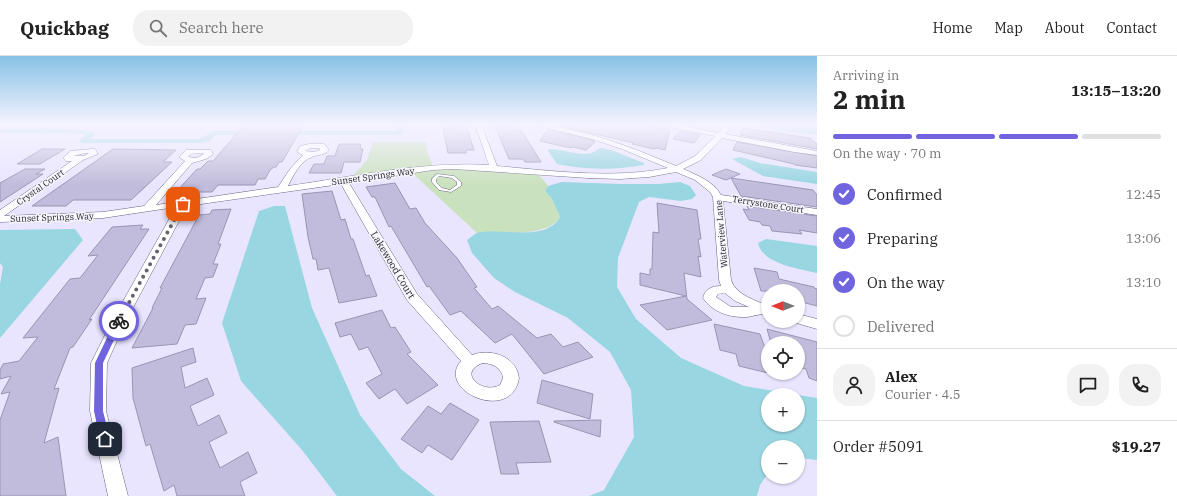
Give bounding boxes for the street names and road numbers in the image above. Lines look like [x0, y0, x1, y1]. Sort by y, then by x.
street label: Sunset Springs Way [331, 165, 415, 187]
street label: Crystal Court [14, 167, 66, 207]
street label: Terrystone Court [731, 193, 805, 215]
street label: Waterview Lane [713, 200, 729, 268]
street label: Sunset Springs Way [10, 210, 94, 224]
street label: Lakewood Court [368, 229, 418, 301]

